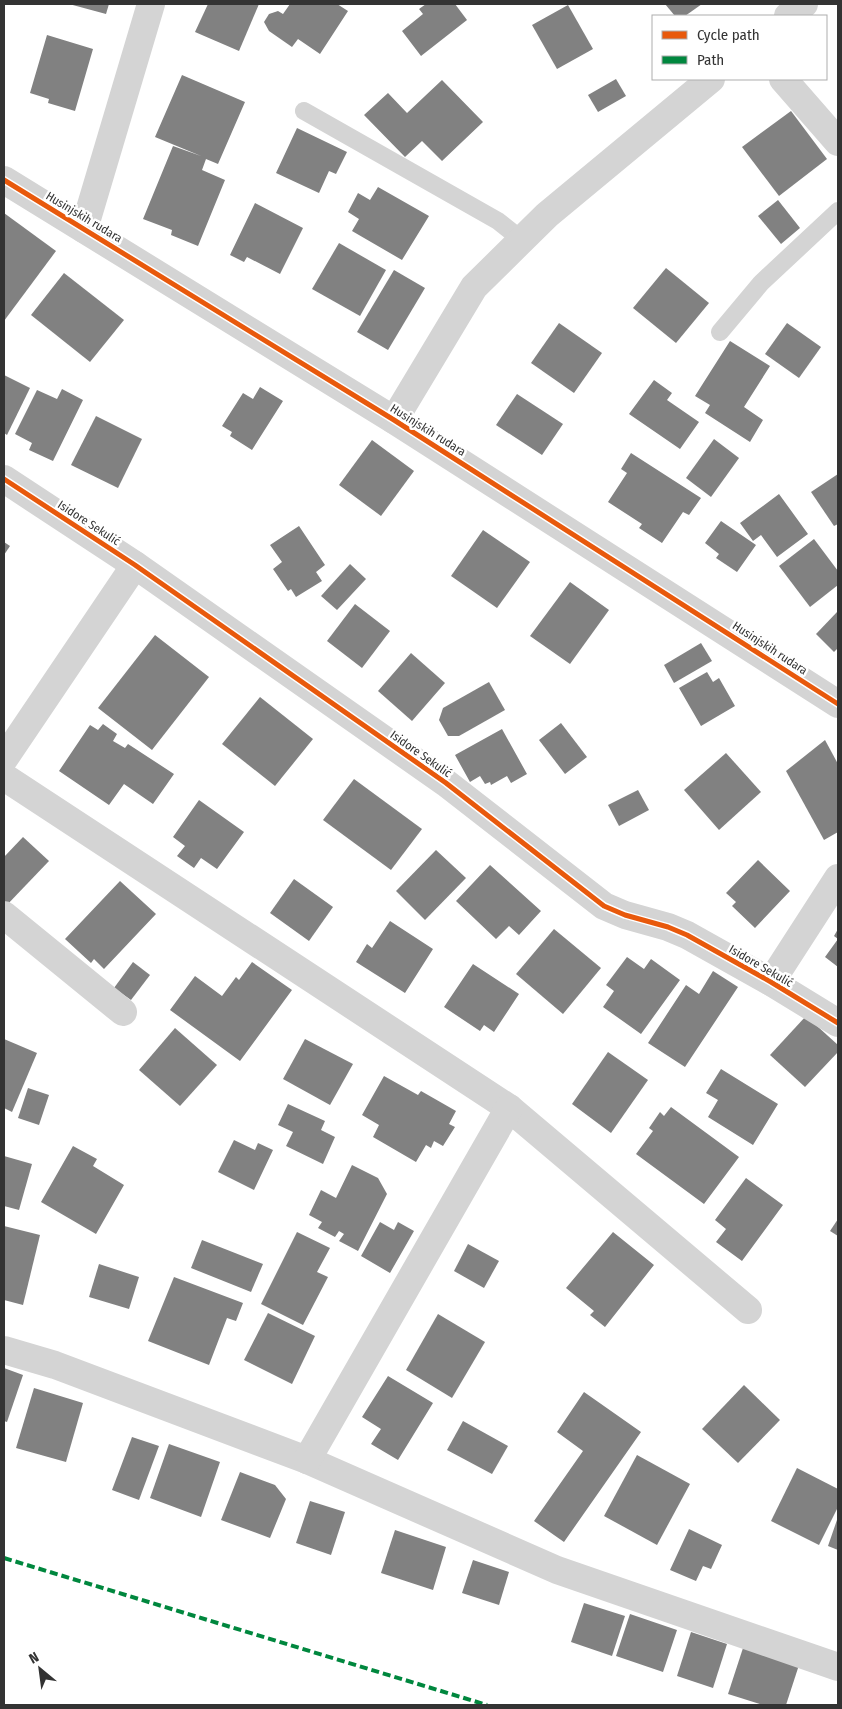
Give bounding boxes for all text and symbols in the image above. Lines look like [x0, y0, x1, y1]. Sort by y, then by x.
legend [652, 15, 827, 80]
text: Cycle path [697, 26, 760, 44]
text: Path [697, 51, 724, 69]
street label: Husinjskih rudara [43, 189, 125, 245]
street label: Husinjskih rudara [388, 401, 468, 459]
street label: Isidore Sekulić [55, 498, 123, 548]
street label: Husinjskih rudara [730, 619, 810, 677]
street label: Isidore Sekulić [388, 728, 454, 780]
street label: Isidore Sekulić [726, 942, 796, 990]
north arrow [15, 1644, 65, 1694]
text: N [26, 1649, 42, 1668]

